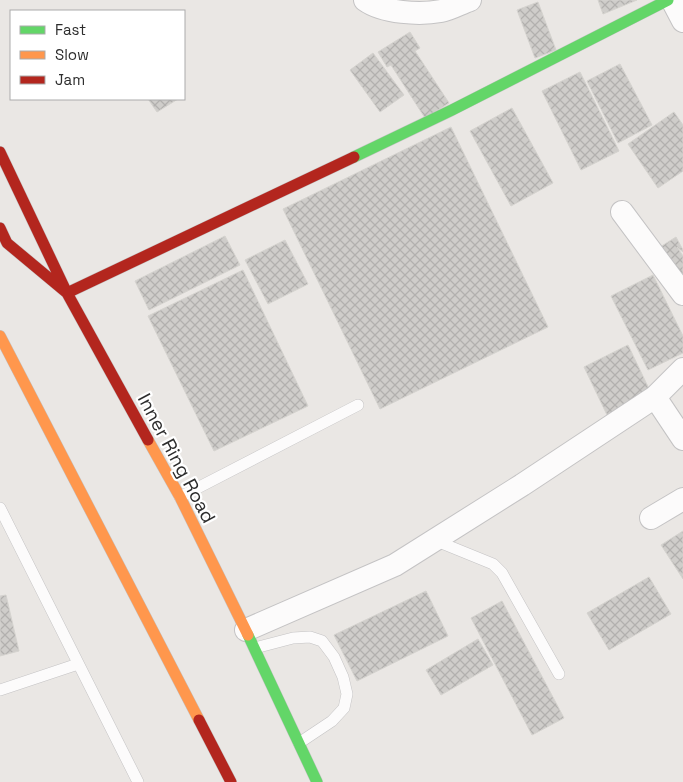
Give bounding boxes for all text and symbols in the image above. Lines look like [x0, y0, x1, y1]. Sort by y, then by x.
legend [10, 10, 185, 100]
text: Fast [55, 20, 86, 39]
text: Slow [55, 45, 89, 64]
text: Jam [55, 70, 85, 89]
street label: Inner Ring Road [132, 389, 221, 527]

